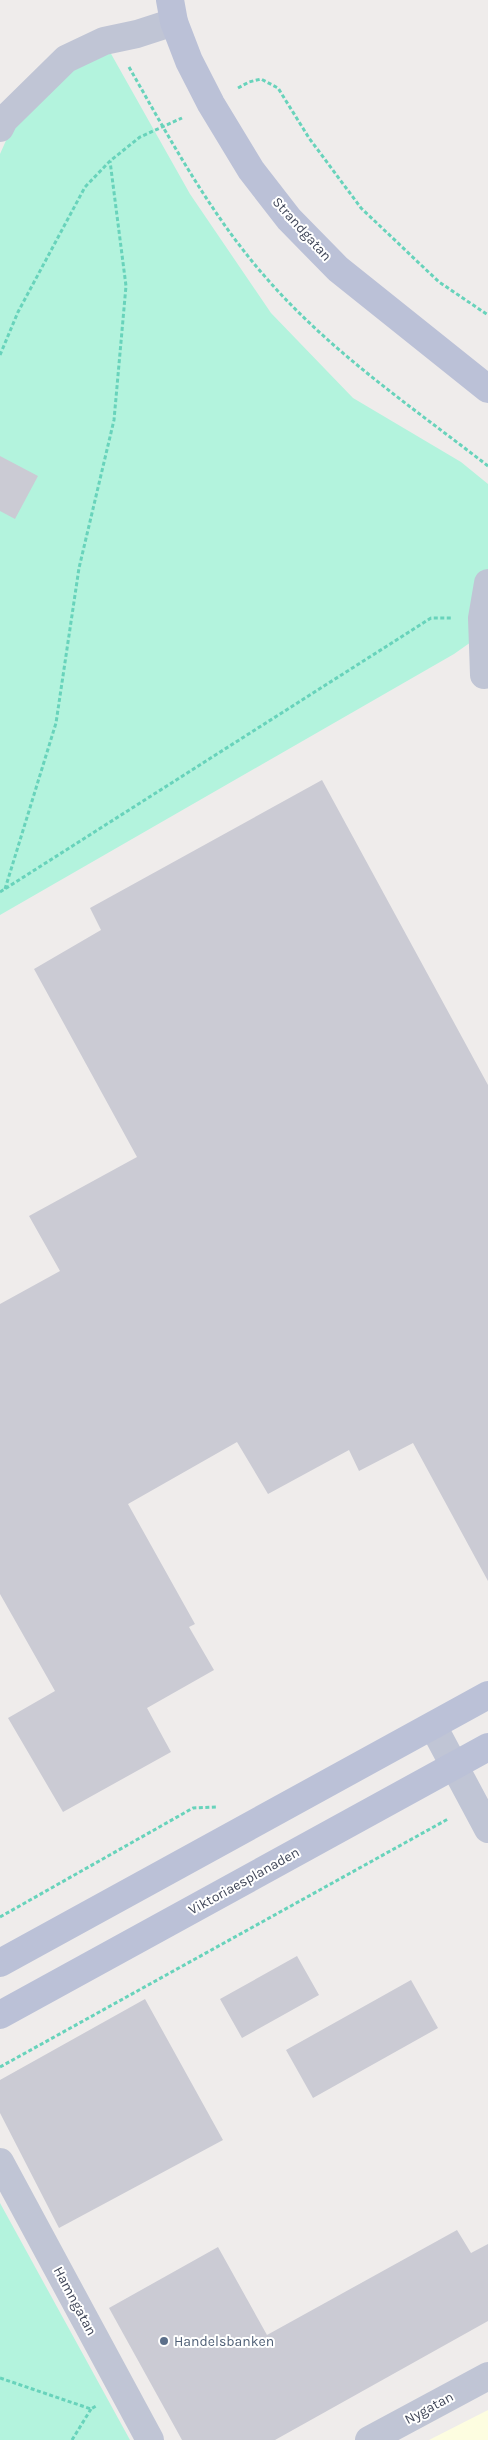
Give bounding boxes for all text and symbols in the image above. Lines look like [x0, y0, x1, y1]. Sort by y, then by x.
street label: Strandgatan [269, 193, 335, 265]
street label: Viktoriaesplanaden [186, 1843, 302, 1919]
street label: Hamngatan [50, 2264, 100, 2338]
place label: Handelsbanken [174, 2333, 274, 2350]
marker: Handelsbanken [158, 2335, 170, 2347]
street label: Nygatan [402, 2388, 456, 2428]

